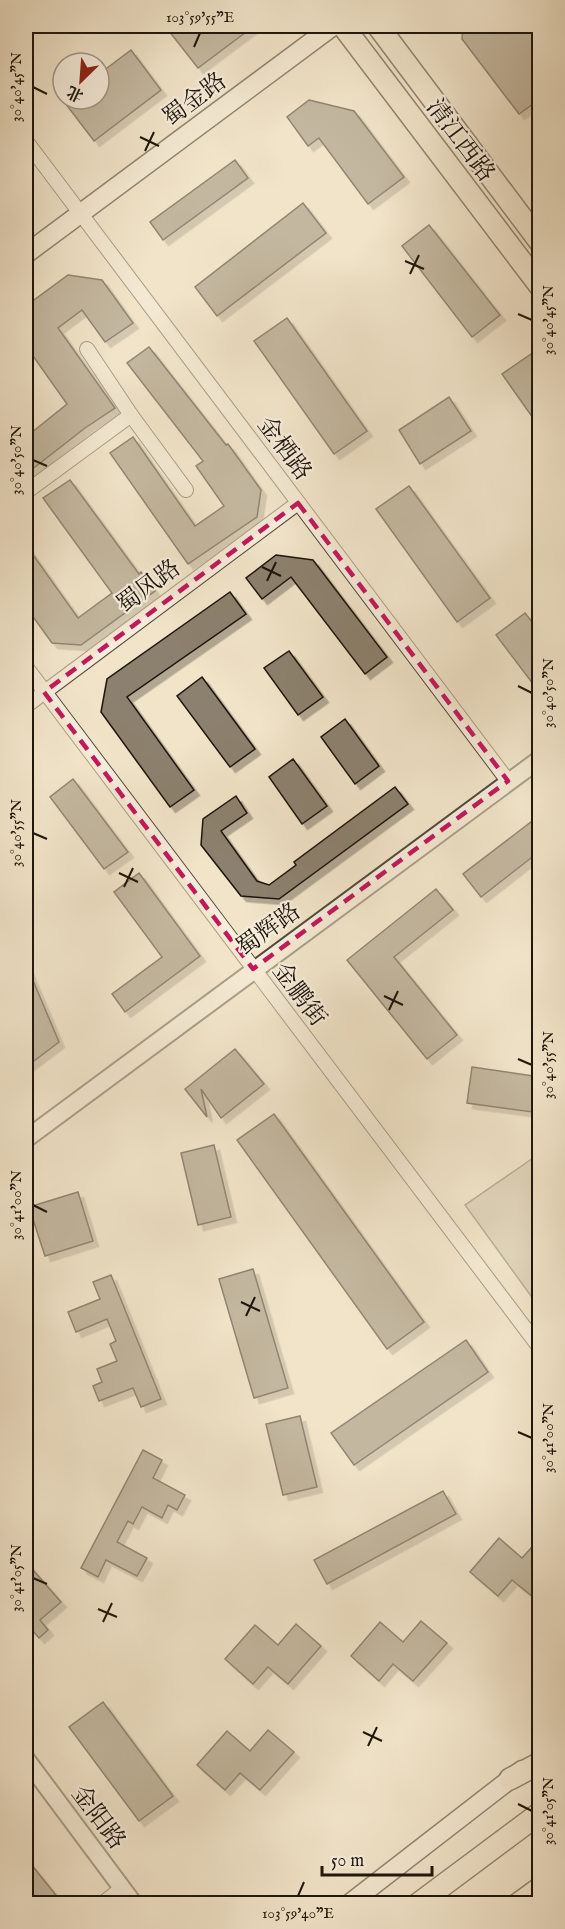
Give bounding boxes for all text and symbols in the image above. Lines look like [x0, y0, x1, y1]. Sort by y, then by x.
text: 103°59'55"E [166, 8, 234, 27]
north arrow [51, 51, 111, 111]
text: 30°40'45"N [7, 52, 26, 122]
street label: 蜀金路 [157, 66, 233, 134]
text: 北 [64, 80, 87, 105]
street label: 清江西路 [419, 93, 501, 189]
text: 30°40'45"N [539, 285, 558, 355]
street label: 金栖路 [250, 411, 318, 487]
text: 30°40'50"N [7, 425, 26, 495]
street label: 蜀风路 [111, 553, 187, 621]
text: 30°40'50"N [539, 658, 558, 728]
text: 30°40'55"N [7, 799, 26, 867]
street label: 蜀辉路 [231, 897, 307, 964]
street label: 金鹏街 [265, 957, 333, 1033]
text: 30°40'55"N [539, 1031, 558, 1099]
text: 30°41'00"N [7, 1170, 26, 1240]
text: 30°41'00"N [539, 1403, 558, 1473]
text: 30°41'05"N [7, 1544, 26, 1612]
text: 30°41'05"N [539, 1777, 558, 1845]
street label: 金阳路 [64, 1780, 132, 1856]
scale bar [322, 1839, 432, 1877]
text: 50 m [331, 1850, 364, 1873]
text: 103°59'40"E [262, 1904, 334, 1923]

